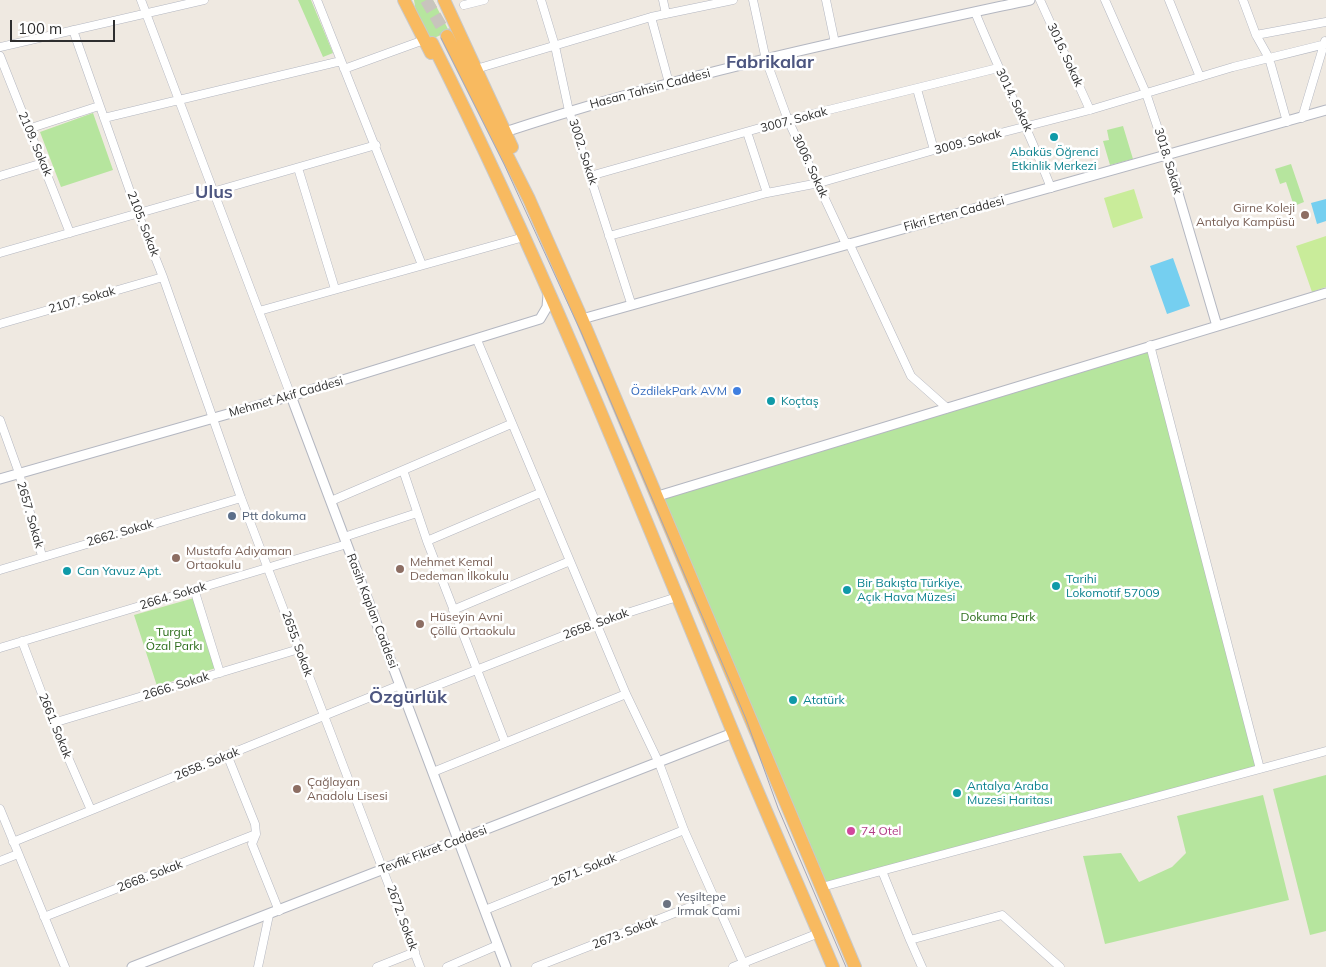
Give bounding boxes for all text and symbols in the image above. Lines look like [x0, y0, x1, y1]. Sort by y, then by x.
scale bar [12, 10, 118, 42]
text: 100 m [18, 19, 62, 38]
street label: 3016. Sokak [1044, 21, 1086, 89]
district label: Fabrikalar [726, 52, 814, 74]
street label: Hasan Tahsin Caddesi [588, 66, 712, 112]
street label: 3014. Sokak [993, 66, 1035, 134]
street label: 3007. Sokak [759, 104, 829, 136]
street label: 2109. Sokak [15, 110, 55, 178]
street label: 3002. Sokak [566, 117, 600, 187]
street label: 3009. Sokak [933, 126, 1003, 158]
street label: 3018. Sokak [1151, 126, 1185, 196]
marker: Abaküs Öğrenci Etkinlik Merkezi [1048, 131, 1060, 143]
street label: 3006. Sokak [789, 132, 831, 200]
place label: Abaküs Öğrenci Etkinlik Merkezi [1010, 145, 1098, 173]
district label: Ulus [195, 182, 233, 204]
street label: 2105. Sokak [124, 189, 162, 259]
street label: Fikri Erten Caddesi [902, 194, 1006, 234]
place label: Girne Koleji Antalya Kampüsü [1196, 201, 1295, 229]
marker: Girne Koleji Antalya Kampüsü [1299, 209, 1311, 221]
street label: 2107. Sokak [47, 284, 117, 316]
street label: Mehmet Akif Caddesi [227, 374, 345, 420]
place label: ÖzdilekPark AVM [631, 384, 727, 398]
marker: ÖzdilekPark AVM [731, 385, 743, 397]
place label: Koçtaş [781, 394, 819, 408]
marker: Koçtaş [765, 395, 777, 407]
street label: 2657. Sokak [14, 480, 46, 550]
place label: Ptt dokuma [242, 509, 306, 523]
marker: Ptt dokuma [226, 510, 238, 522]
street label: 2662. Sokak [85, 517, 155, 549]
place label: Mustafa Adıyaman Ortaokulu [186, 544, 292, 572]
marker: Mustafa Adıyaman Ortaokulu [170, 552, 182, 564]
street label: Rasih Kaplan Caddesi [343, 552, 401, 670]
place label: Mehmet Kemal Dedeman İlkokulu [410, 555, 509, 583]
marker: Mehmet Kemal Dedeman İlkokulu [394, 563, 406, 575]
place label: Can Yavuz Apt. [77, 564, 162, 578]
marker: Can Yavuz Apt. [61, 565, 73, 577]
place label: Tarihi Lokomotif 57009 [1066, 572, 1160, 600]
place label: Bir Bakışta Türkiye, Açık Hava Müzesi [857, 576, 963, 604]
street label: 2664. Sokak [138, 579, 208, 613]
marker: Tarihi Lokomotif 57009 [1050, 580, 1062, 592]
marker: Bir Bakışta Türkiye, Açık Hava Müzesi [841, 584, 853, 596]
street label: 2658. Sokak [561, 606, 631, 642]
street label: 2655. Sokak [279, 609, 315, 679]
place label: Hüseyin Avni Çöllü Ortaokulu [430, 610, 515, 638]
park label: Dokuma Park [960, 610, 1036, 624]
marker: Hüseyin Avni Çöllü Ortaokulu [414, 618, 426, 630]
park label: Turgut Özal Parkı [146, 625, 202, 653]
street label: 2666. Sokak [141, 669, 211, 703]
district label: Özgürlük [369, 687, 447, 709]
street label: 2661. Sokak [35, 692, 75, 760]
place label: Atatürk [803, 693, 845, 707]
marker: Atatürk [787, 694, 799, 706]
street label: 2658. Sokak [173, 744, 241, 784]
place label: Çağlayan Anadolu Lisesi [307, 775, 388, 803]
place label: Antalya Araba Muzesi Haritası [967, 779, 1053, 807]
marker: Çağlayan Anadolu Lisesi [291, 783, 303, 795]
marker: Antalya Araba Muzesi Haritası [951, 787, 963, 799]
street label: Tevfik Fikret Caddesi [377, 823, 489, 877]
place label: 74 Otel [861, 824, 901, 838]
marker: 74 Otel [845, 825, 857, 837]
street label: 2671. Sokak [550, 850, 618, 890]
street label: 2668. Sokak [115, 857, 185, 895]
street label: 2672. Sokak [384, 883, 420, 953]
place label: Yeşiltepe Irmak Cami [677, 890, 740, 918]
marker: Yeşiltepe Irmak Cami [661, 898, 673, 910]
street label: 2673. Sokak [590, 914, 660, 952]

